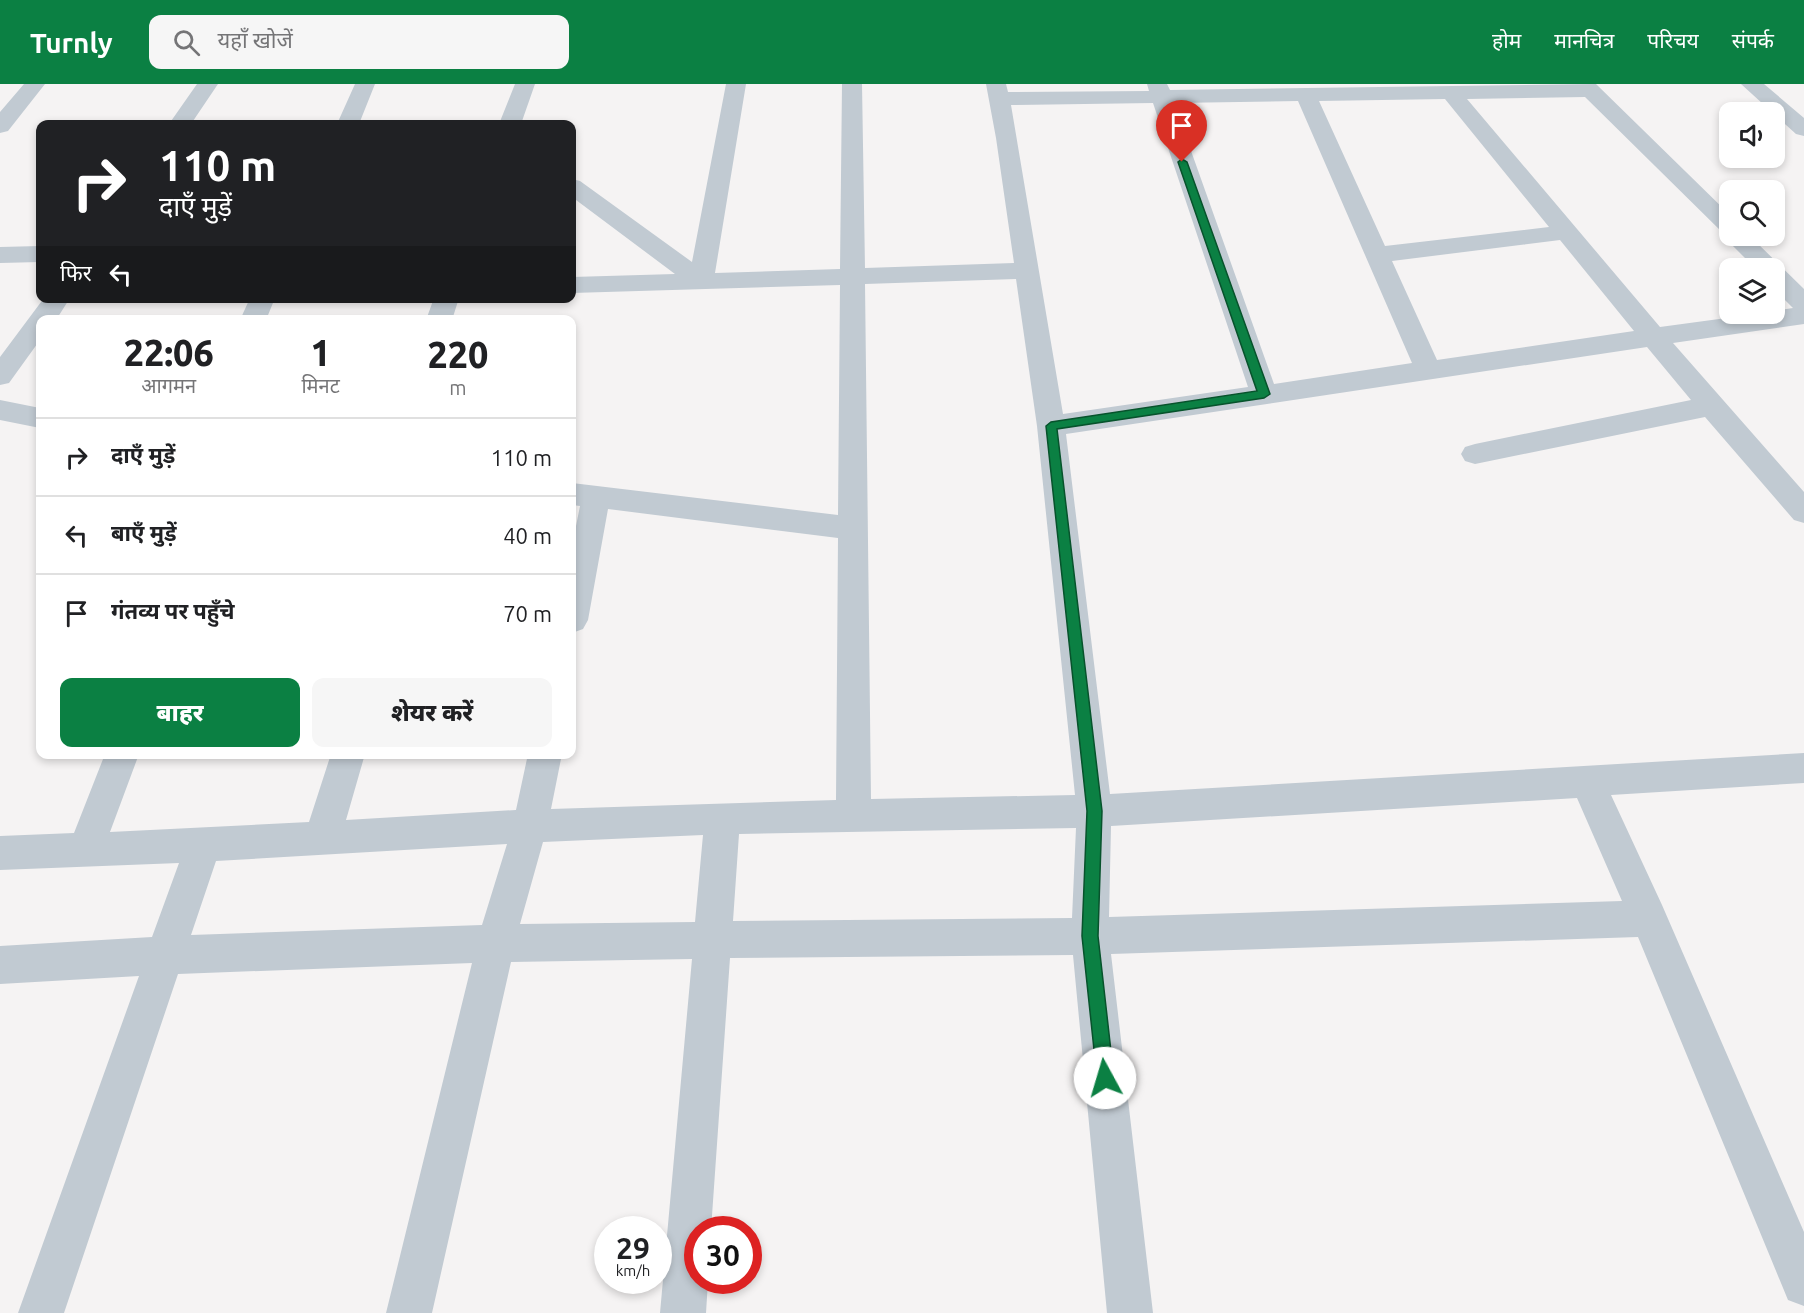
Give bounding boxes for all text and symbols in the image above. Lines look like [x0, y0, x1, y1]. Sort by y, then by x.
search box [149, 15, 569, 69]
icon: search [170, 26, 203, 59]
text: Turnly [30, 27, 113, 58]
text: यहाँ खोजें [218, 27, 293, 52]
text: होम [1492, 28, 1521, 52]
text: मानचित्र [1554, 28, 1614, 52]
text: परिचय [1647, 28, 1699, 52]
text: संपर्क [1732, 28, 1774, 52]
pin [1156, 100, 1207, 162]
map controls [1719, 102, 1785, 324]
button: sound [1719, 102, 1785, 168]
icon: arrive [1165, 109, 1198, 142]
text: 110 m [159, 142, 276, 189]
icon: right [60, 144, 138, 222]
button: search [1719, 180, 1785, 246]
text: दाएँ मुड़ें [159, 191, 232, 221]
icon: left [104, 258, 137, 291]
button: layers [1719, 258, 1785, 324]
text: फिर [60, 260, 92, 285]
text: 22:06 [124, 332, 214, 373]
text: 1 [310, 332, 331, 373]
text: 220 [427, 334, 488, 375]
text: आगमन [141, 374, 196, 397]
text: मिनट [301, 374, 340, 397]
text: m [449, 376, 466, 399]
icon: right [60, 441, 93, 474]
text: दाएँ मुड़ें [111, 442, 175, 467]
text: 110 m [491, 445, 552, 470]
icon: left [60, 519, 93, 552]
text: बाएँ मुड़ें [111, 520, 177, 545]
text: 40 m [503, 523, 552, 548]
icon: arrive [60, 597, 93, 630]
text: गंतव्य पर पहुँचे [111, 598, 235, 623]
text: 70 m [503, 601, 552, 626]
button: बाहर [60, 678, 300, 747]
button: शेयर करें [312, 678, 552, 747]
position arrow [1073, 1046, 1137, 1110]
speed limit sign: 30 [684, 1216, 762, 1294]
text: 29 [616, 1231, 650, 1265]
text: km/h [616, 1262, 650, 1279]

